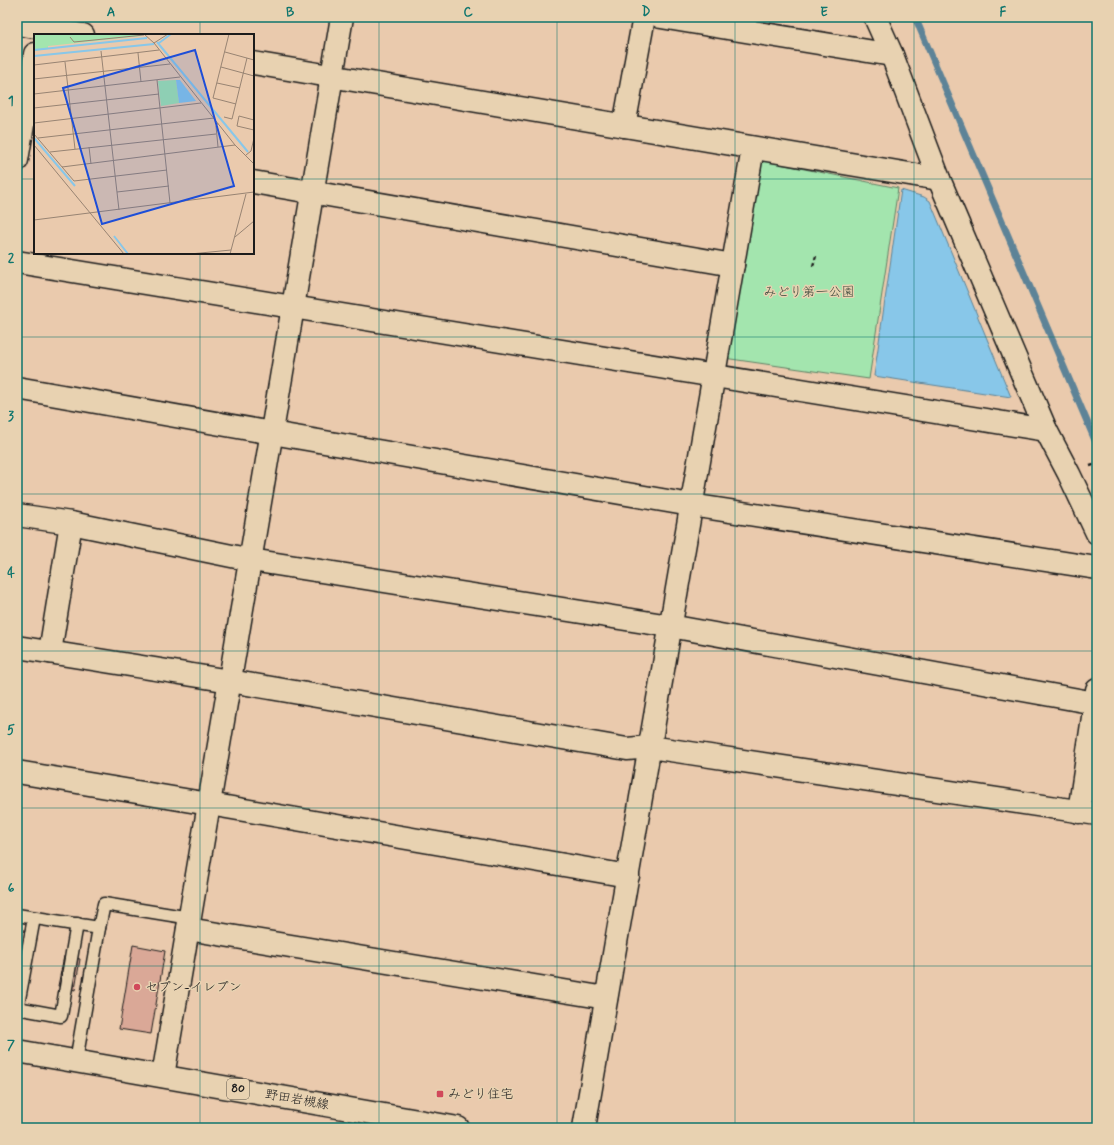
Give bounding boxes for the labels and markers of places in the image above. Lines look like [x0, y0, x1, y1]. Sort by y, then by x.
place label: セブン-イレブン [145, 979, 242, 996]
marker: セブン-イレブン [132, 982, 142, 992]
place label: みどり住宅 [448, 1086, 513, 1103]
marker: みどり住宅 [435, 1089, 445, 1099]

